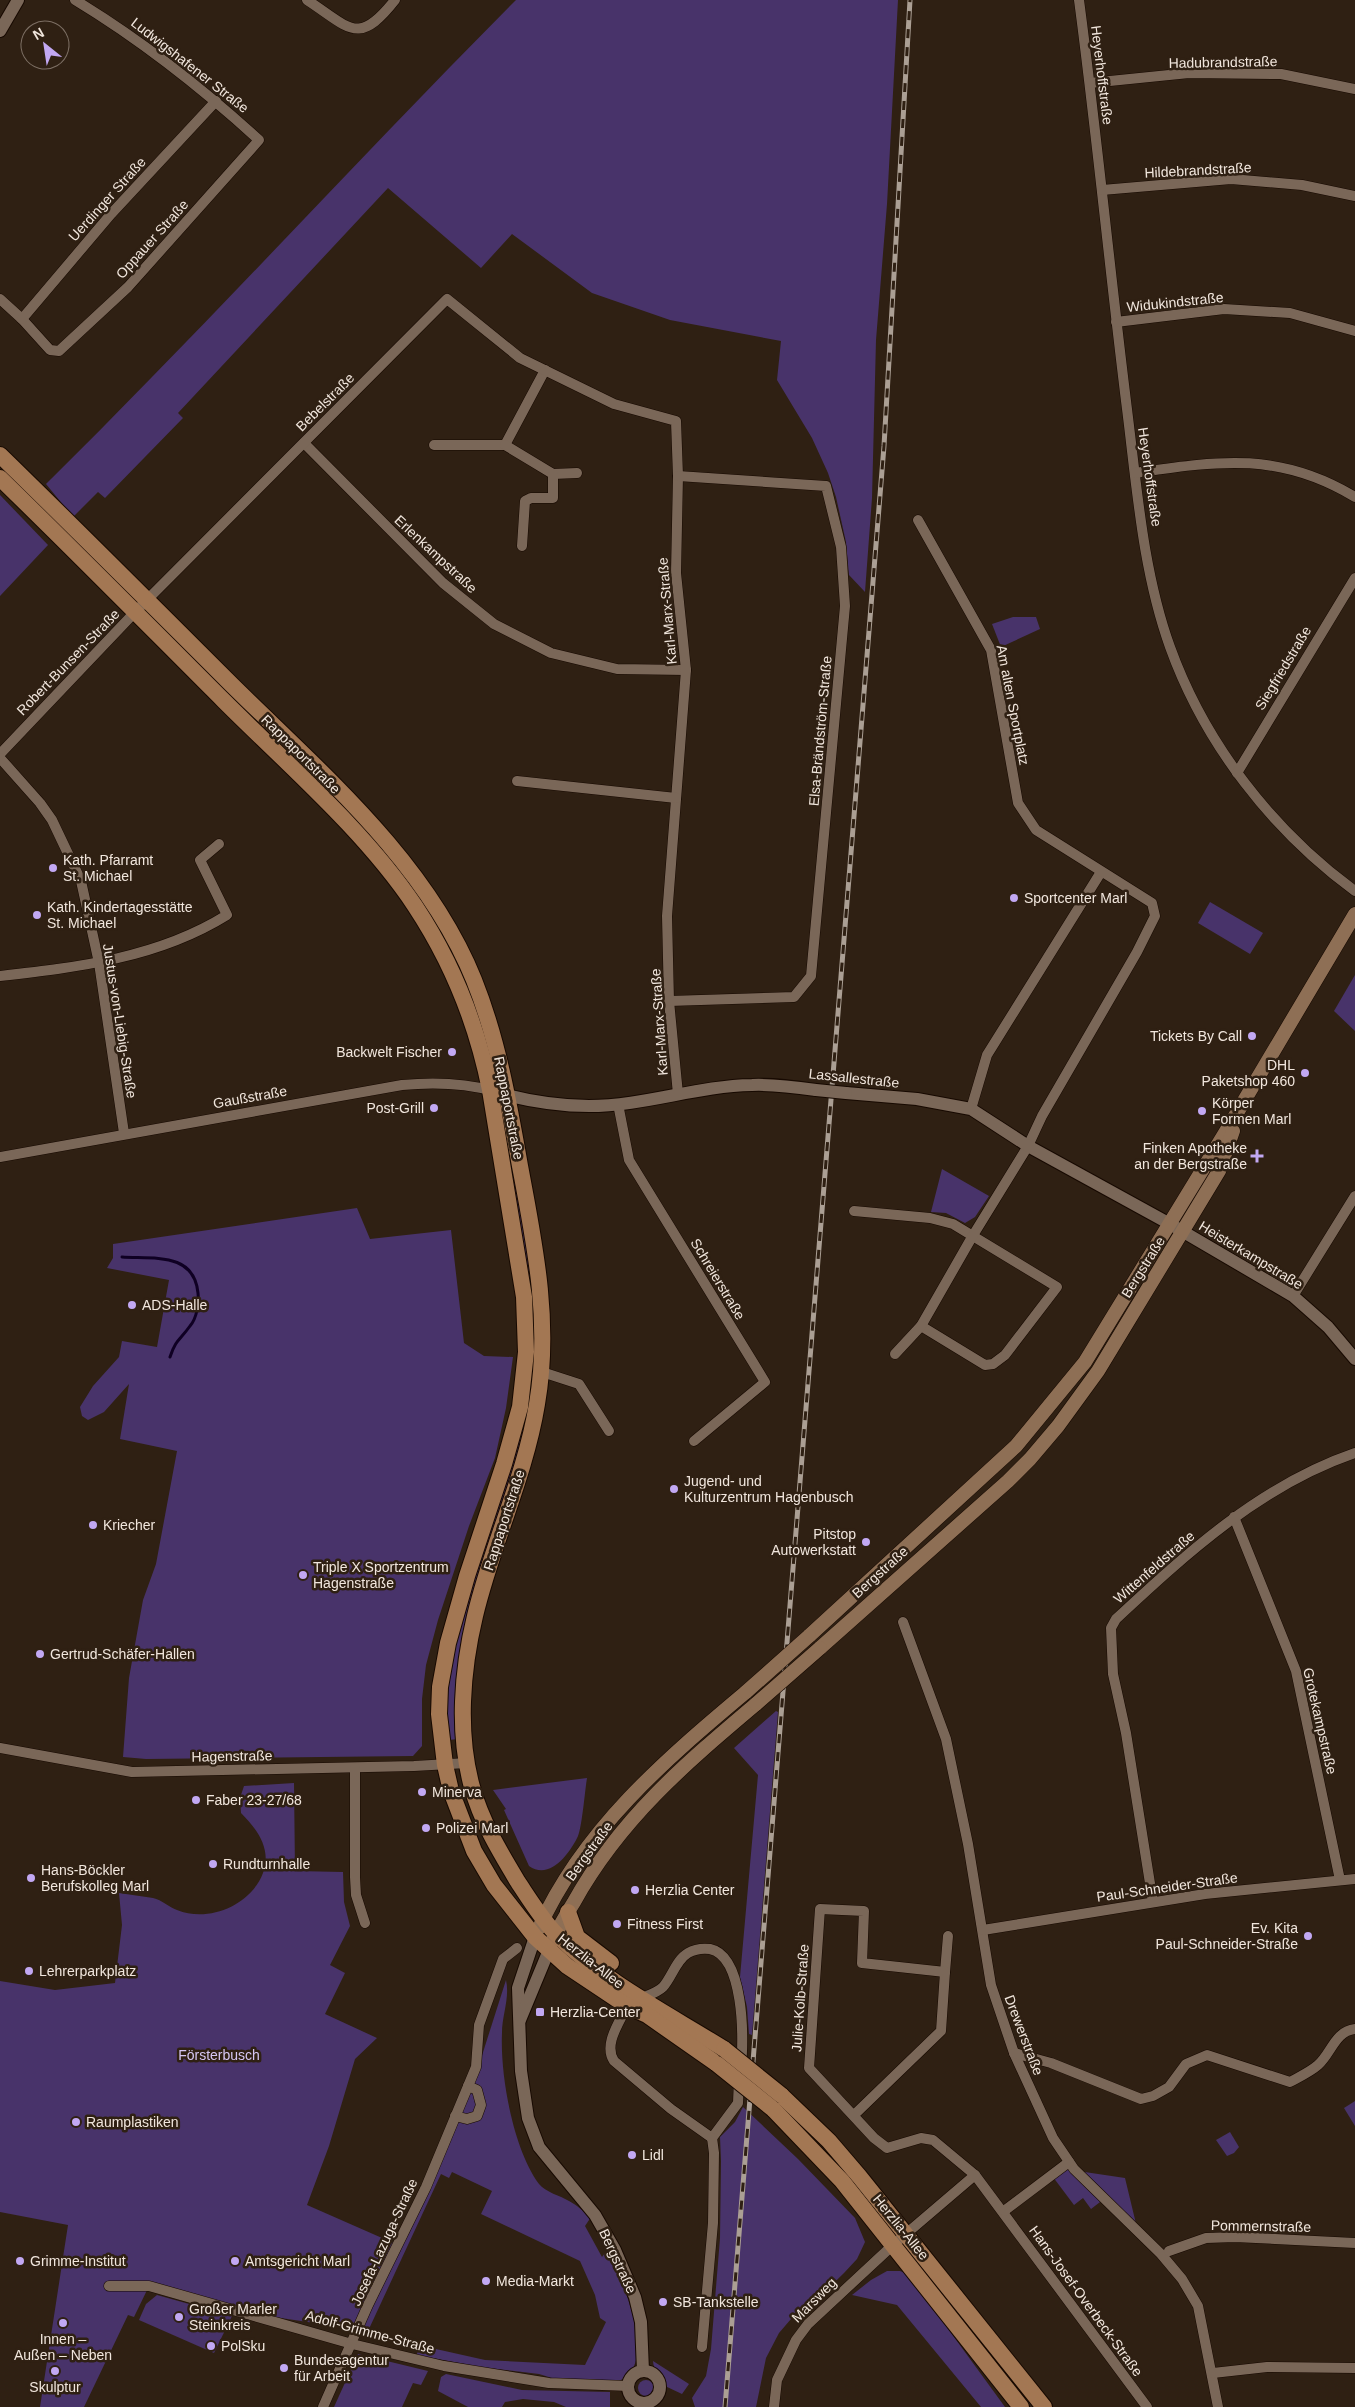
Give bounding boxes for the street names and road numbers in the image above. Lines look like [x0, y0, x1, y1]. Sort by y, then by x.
street label: Ludwigshafener Straße [128, 14, 252, 116]
street label: Heyerhoffstraße [1088, 24, 1116, 126]
street label: Hadubrandstraße [1168, 53, 1278, 71]
street label: Uerdinger Straße [65, 154, 149, 244]
street label: Hildebrandstraße [1144, 159, 1252, 181]
street label: Oppauer Straße [112, 196, 192, 282]
street label: Widukindstraße [1126, 289, 1224, 315]
street label: Bebelstraße [293, 370, 357, 434]
street label: Heyerhoffstraße [1135, 426, 1165, 528]
street label: Erlenkampstraße [392, 512, 481, 596]
street label: Karl-Marx-Straße [654, 557, 680, 665]
street label: Robert-Bunsen-Straße [13, 606, 123, 718]
street label: Siegfriedstraße [1252, 623, 1314, 713]
street label: Am alten Sportplatz [993, 644, 1033, 766]
street label: Elsa-Brändström-Straße [805, 655, 835, 807]
street label: Rappaportstraße [258, 711, 344, 797]
street label: Justus-von-Liebig-Straße [100, 943, 140, 1100]
street label: Karl-Marx-Straße [647, 968, 671, 1076]
street label: Rappaportstraße [491, 1055, 527, 1161]
street label: Lassallestraße [808, 1065, 900, 1091]
street label: Gaußstraße [212, 1083, 288, 1111]
street label: Heisterkampstraße [1196, 1218, 1306, 1292]
street label: Bergstraße [1118, 1233, 1168, 1301]
street label: Schreierstraße [687, 1236, 749, 1323]
street label: Rappaportstraße [480, 1467, 528, 1572]
street label: Wittenfeldstraße [1110, 1527, 1198, 1606]
street label: Bergstraße [849, 1543, 911, 1601]
street label: Grotekampstraße [1300, 1666, 1340, 1776]
street label: Hagenstraße [191, 1747, 273, 1765]
street label: Bergstraße [562, 1818, 616, 1884]
street label: Paul-Schneider-Straße [1095, 1869, 1239, 1905]
street label: Herzlia-Allee [555, 1930, 627, 1992]
street label: Julie-Kolb-Straße [788, 1943, 812, 2053]
street label: Drewerstraße [1001, 1993, 1047, 2078]
street label: Josefa-Lazuga-Straße [347, 2176, 421, 2308]
street label: Herzlia-Allee [870, 2191, 932, 2263]
street label: Pommernstraße [1211, 2217, 1312, 2235]
street label: Hans-Josef-Overbeck-Straße [1026, 2223, 1146, 2380]
street label: Bergstraße [596, 2226, 640, 2296]
street label: Marsweg [788, 2274, 840, 2326]
street label: Adolf-Grimme-Straße [304, 2307, 437, 2357]

